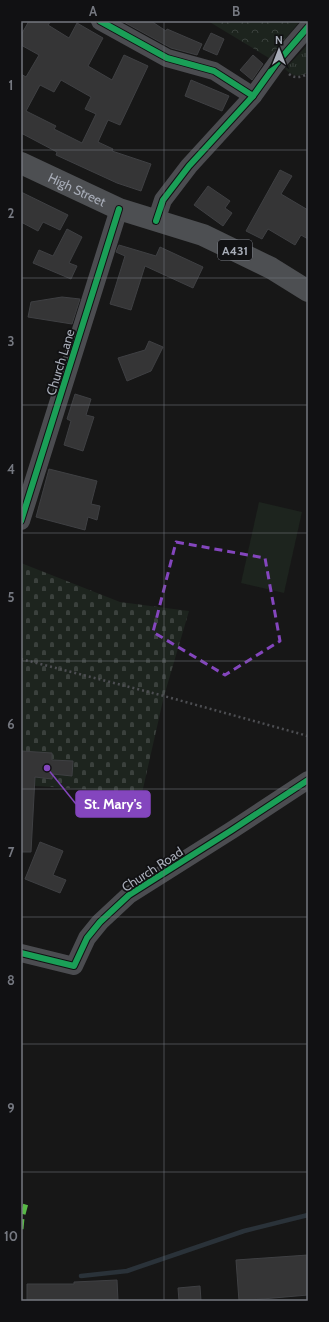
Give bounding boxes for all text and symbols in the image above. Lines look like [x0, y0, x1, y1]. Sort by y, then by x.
text: A [89, 3, 98, 19]
text: B [232, 3, 240, 19]
north arrow [259, 30, 299, 70]
text: N [275, 33, 283, 47]
text: 1 [9, 77, 13, 93]
street label: High Street [46, 169, 109, 210]
text: 2 [8, 205, 15, 221]
road number: A431 [218, 240, 252, 260]
street label: Church Lane [42, 327, 78, 397]
text: 3 [7, 333, 15, 349]
text: 4 [7, 461, 15, 477]
text: 5 [8, 589, 15, 605]
text: 6 [7, 716, 15, 732]
callout: St. Mary's [76, 791, 150, 817]
text: St. Mary's [84, 795, 142, 813]
street label: Church Road [118, 843, 186, 895]
text: 7 [8, 844, 15, 860]
text: 8 [7, 972, 15, 988]
text: 9 [7, 1100, 15, 1116]
text: 10 [4, 1228, 18, 1244]

